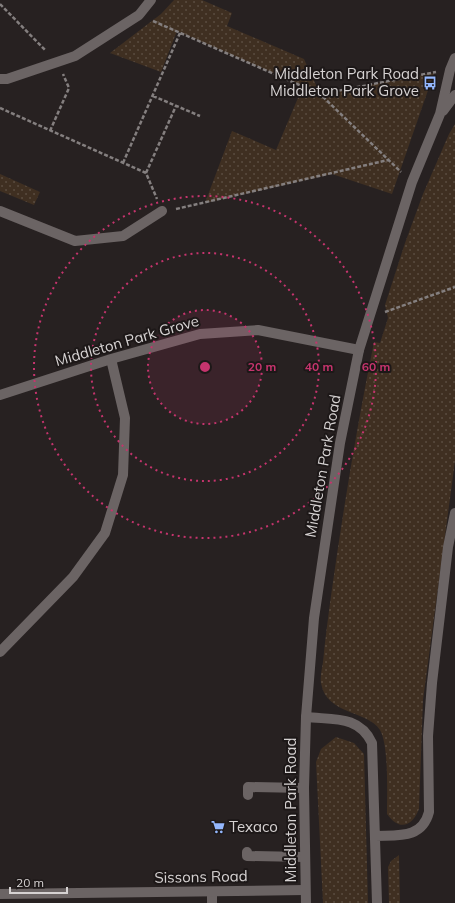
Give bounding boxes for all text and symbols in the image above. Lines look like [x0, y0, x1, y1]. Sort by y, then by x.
place label: Middleton Park Road Middleton Park Grove [270, 64, 419, 100]
bus stop icon: Middleton Park Road Middleton Park Grove [422, 75, 438, 91]
street label: Middleton Park Grove [53, 311, 201, 370]
text: 20 m [248, 359, 276, 374]
text: 40 m [305, 359, 333, 374]
text: 60 m [362, 359, 390, 374]
centre of rings [198, 360, 212, 374]
street label: Middleton Park Road [301, 393, 344, 539]
street label: Middleton Park Road [281, 738, 300, 882]
place label: Texaco [229, 817, 278, 836]
supermarket icon: Texaco [210, 819, 226, 835]
street label: Sissons Road [154, 866, 248, 887]
scale bar [10, 869, 67, 895]
text: 20 m [16, 875, 44, 890]

